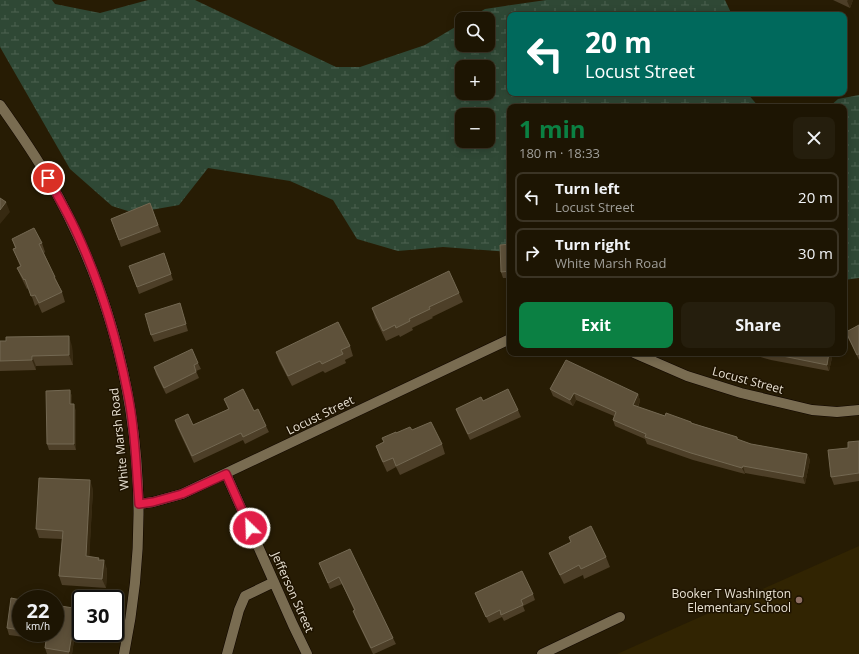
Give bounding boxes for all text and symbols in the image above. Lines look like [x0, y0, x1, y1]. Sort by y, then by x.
map controls [455, 12, 495, 148]
button: search [455, 12, 495, 52]
text: 20 m [585, 23, 652, 61]
icon: left [519, 28, 571, 80]
text: Locust Street [585, 59, 695, 83]
button: + [455, 60, 495, 100]
button: − [455, 108, 495, 148]
text: 1 min [519, 112, 586, 145]
button: close [793, 117, 835, 159]
text: 180 m · 18:33 [519, 144, 600, 162]
pin [31, 161, 65, 195]
icon: arrive [37, 167, 59, 189]
text: Turn left [555, 178, 620, 198]
icon: left [521, 186, 543, 208]
text: 20 m [798, 187, 833, 207]
text: Locust Street [555, 198, 634, 216]
text: Turn right [555, 234, 630, 254]
icon: right [521, 242, 543, 264]
text: 30 m [798, 243, 833, 263]
text: White Marsh Road [555, 254, 666, 272]
button: Exit [519, 302, 673, 348]
button: Share [681, 302, 835, 348]
street label: Locust Street [710, 362, 786, 398]
street label: White Marsh Road [105, 387, 133, 491]
street label: Locust Street [283, 391, 357, 439]
position arrow [229, 507, 271, 549]
street label: Jefferson Street [267, 548, 318, 635]
place label: Booker T Washington Elementary School [671, 585, 791, 616]
speed limit sign: 30 [72, 590, 124, 642]
marker: Booker T Washington Elementary School [794, 595, 804, 605]
text: 22 [27, 597, 49, 624]
text: km/h [26, 619, 50, 633]

